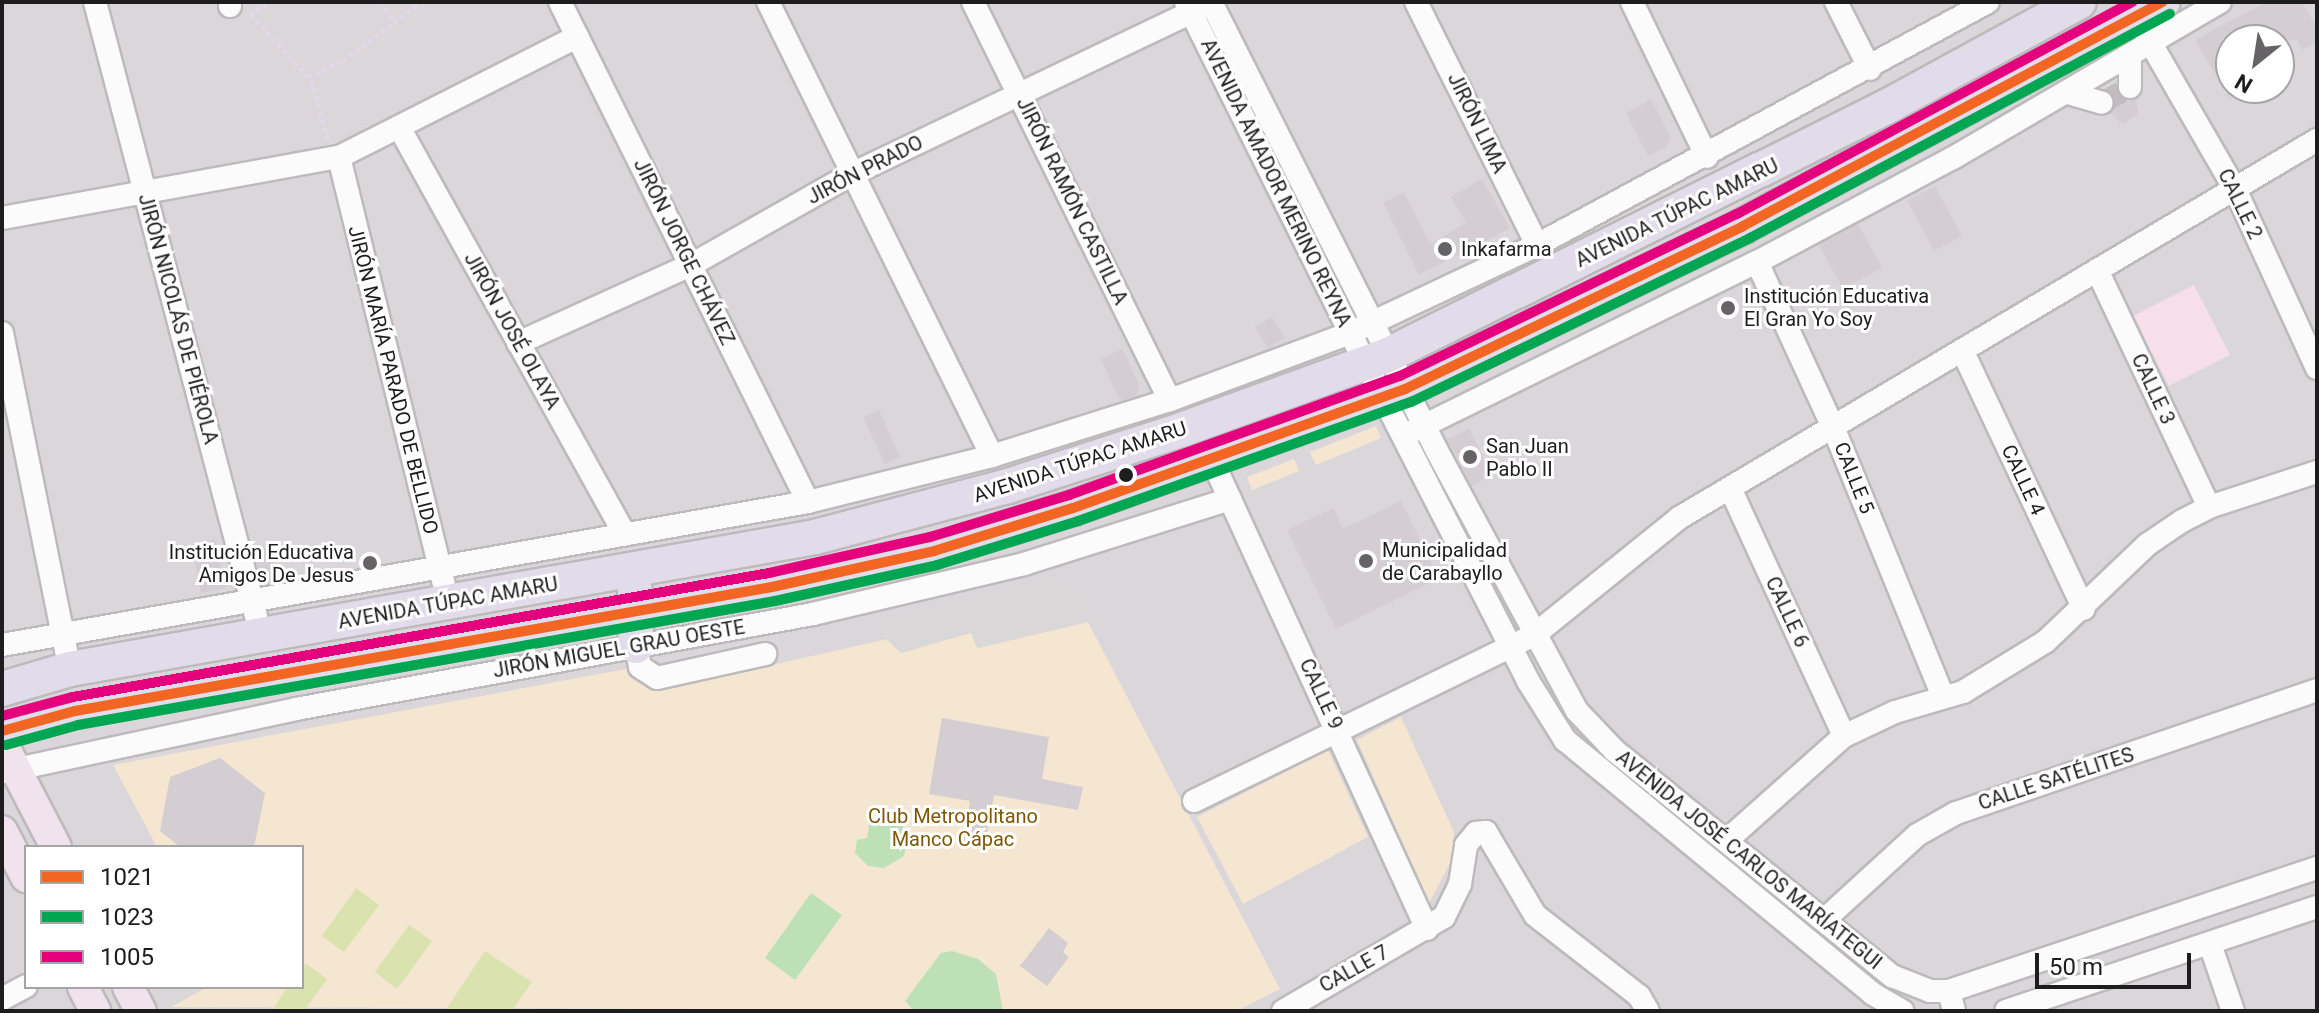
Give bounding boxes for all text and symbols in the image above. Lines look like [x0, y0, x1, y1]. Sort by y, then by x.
north arrow [2215, 24, 2295, 104]
street label: AVENIDA AMADOR MERINO REYNA [1196, 35, 1356, 331]
street label: JIRÓN LIMA [1442, 69, 1512, 177]
text: N [2231, 69, 2257, 98]
street label: JIRÓN RAMÓN CASTILLA [1011, 93, 1133, 309]
street label: JIRÓN PRADO [803, 131, 927, 209]
street label: AVENIDA TÚPAC AMARU [1572, 153, 1782, 273]
street label: JIRÓN JORGE CHÁVEZ [628, 155, 740, 349]
street label: CALLE 2 [2213, 165, 2267, 243]
street label: JIRÓN NICOLÁS DE PIÉROLA [133, 191, 223, 447]
street label: JIRÓN MARÍA PARADO DE BELLIDO [343, 223, 443, 537]
place label: Inkafarma [1461, 237, 1552, 261]
marker: Inkafarma [1436, 240, 1454, 258]
street label: JIRÓN JOSÉ OLAYA [459, 248, 565, 414]
place label: Institución Educativa El Gran Yo Soy [1744, 284, 1929, 331]
marker: Institución Educativa El Gran Yo Soy [1719, 299, 1737, 317]
street label: CALLE 3 [2126, 350, 2180, 428]
street label: AVENIDA TÚPAC AMARU [970, 416, 1190, 508]
place label: San Juan Pablo II [1486, 434, 1569, 481]
street label: CALLE 5 [1829, 439, 1879, 517]
street label: CALLE 4 [1996, 441, 2050, 519]
marker: San Juan Pablo II [1461, 448, 1479, 466]
unlabelled marker [1118, 467, 1134, 483]
place label: Municipalidad de Carabayllo [1382, 538, 1507, 585]
place label: Institución Educativa Amigos De Jesus [169, 540, 354, 587]
marker: Municipalidad de Carabayllo [1357, 552, 1375, 570]
marker: Institución Educativa Amigos De Jesus [361, 554, 379, 572]
street label: AVENIDA TÚPAC AMARU [336, 572, 560, 634]
street label: CALLE 6 [1760, 573, 1814, 651]
street label: JIRÓN MIGUEL GRAU OESTE [491, 615, 747, 683]
street label: CALLE 9 [1294, 655, 1348, 733]
street label: CALLE SATÉLITES [1975, 743, 2137, 815]
street label: AVENIDA JOSÉ CARLOS MARÍATEGUI [1611, 745, 1887, 975]
park label: Club Metropolitano Manco Cápac [868, 805, 1038, 852]
legend [24, 845, 304, 989]
text: 1021 [100, 863, 154, 891]
text: 1023 [100, 903, 154, 931]
scale bar [2039, 937, 2195, 987]
street label: CALLE 7 [1315, 940, 1393, 998]
text: 1005 [100, 943, 154, 971]
text: 50 m [2049, 953, 2103, 981]

